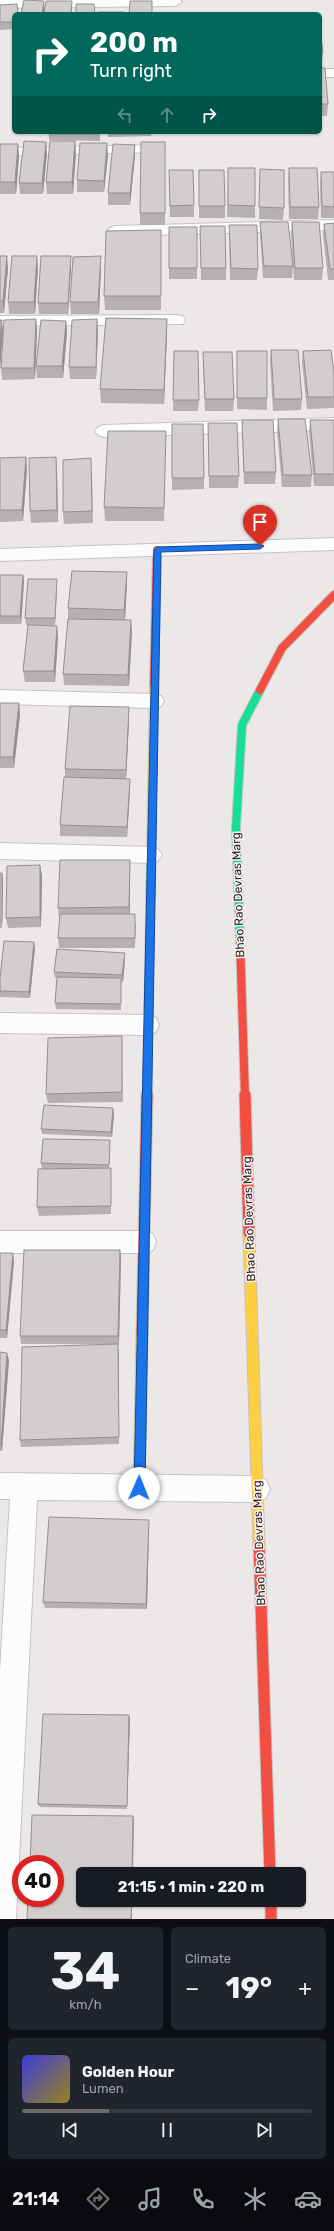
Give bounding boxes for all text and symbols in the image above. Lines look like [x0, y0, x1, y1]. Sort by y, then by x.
text: 200 m [90, 26, 178, 59]
icon: right [24, 28, 76, 80]
text: Turn right [90, 60, 172, 82]
icon: left [114, 104, 136, 126]
icon: ahead [156, 104, 178, 126]
icon: right [198, 104, 220, 126]
pin [243, 505, 277, 546]
icon: arrive [249, 511, 271, 533]
street label: Bhao Rao Devras Marg [229, 832, 247, 958]
street label: Bhao Rao Devras Marg [240, 1156, 258, 1282]
position arrow [118, 1467, 160, 1509]
street label: Bhao Rao Devras Marg [250, 1480, 268, 1606]
speed limit sign: 40 [12, 1855, 64, 1907]
text: 21:15 · 1 min · 220 m [118, 1878, 264, 1896]
text: 34 [51, 1940, 120, 2002]
text: Climate [185, 1951, 231, 1966]
text: 19° [226, 1970, 272, 2006]
text: − [185, 1975, 199, 2002]
text: + [298, 1975, 312, 2002]
text: km/h [69, 1997, 102, 2012]
text: Golden Hour [82, 2063, 174, 2081]
text: Lumen [82, 2081, 124, 2096]
icon: previous [59, 2119, 81, 2141]
icon: pause [156, 2119, 178, 2141]
icon: next [253, 2119, 275, 2141]
icon: directions [84, 2185, 112, 2213]
icon: music [136, 2185, 164, 2213]
icon: phone [189, 2185, 217, 2213]
icon: climate [241, 2185, 269, 2213]
icon: car [294, 2185, 322, 2213]
text: 21:14 [12, 2188, 59, 2210]

